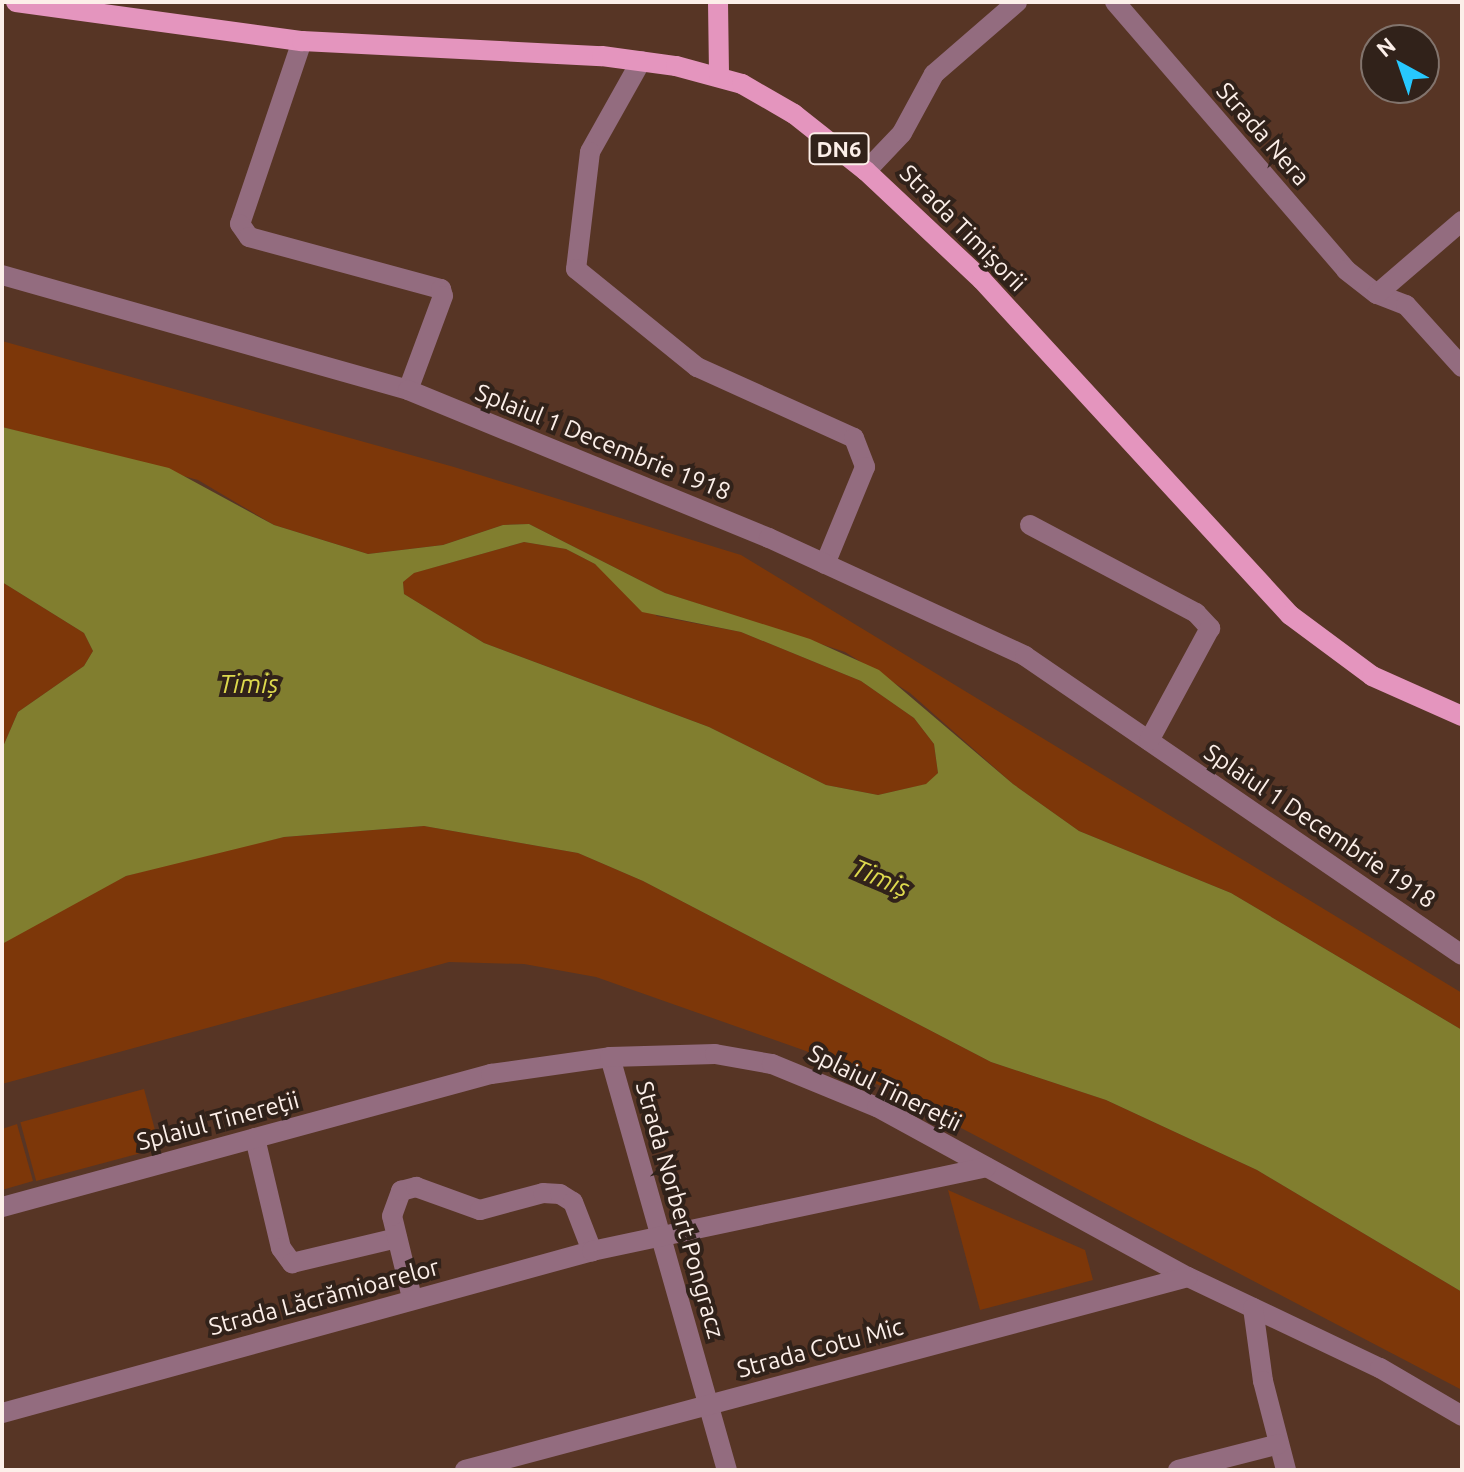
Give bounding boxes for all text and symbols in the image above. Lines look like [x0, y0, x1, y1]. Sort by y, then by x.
north arrow [1360, 24, 1440, 104]
text: N [1371, 32, 1400, 62]
street label: Strada Nera [1210, 77, 1316, 191]
road number: DN6 [807, 131, 871, 167]
street label: Strada Timișorii [894, 159, 1032, 297]
street label: Splaiul 1 Decembrie 1918 [471, 378, 735, 506]
water label: Timiș [219, 668, 279, 700]
street label: Splaiul 1 Decembrie 1918 [1199, 738, 1441, 914]
water label: Timiș [848, 852, 914, 904]
street label: Splaiul Tinereții [804, 1039, 966, 1137]
street label: Strada Norbert Pongracz [629, 1078, 731, 1342]
street label: Splaiul Tinereții [134, 1086, 302, 1156]
street label: Strada Lăcrămioarelor [206, 1252, 442, 1342]
street label: Strada Cotu Mic [734, 1312, 906, 1384]

